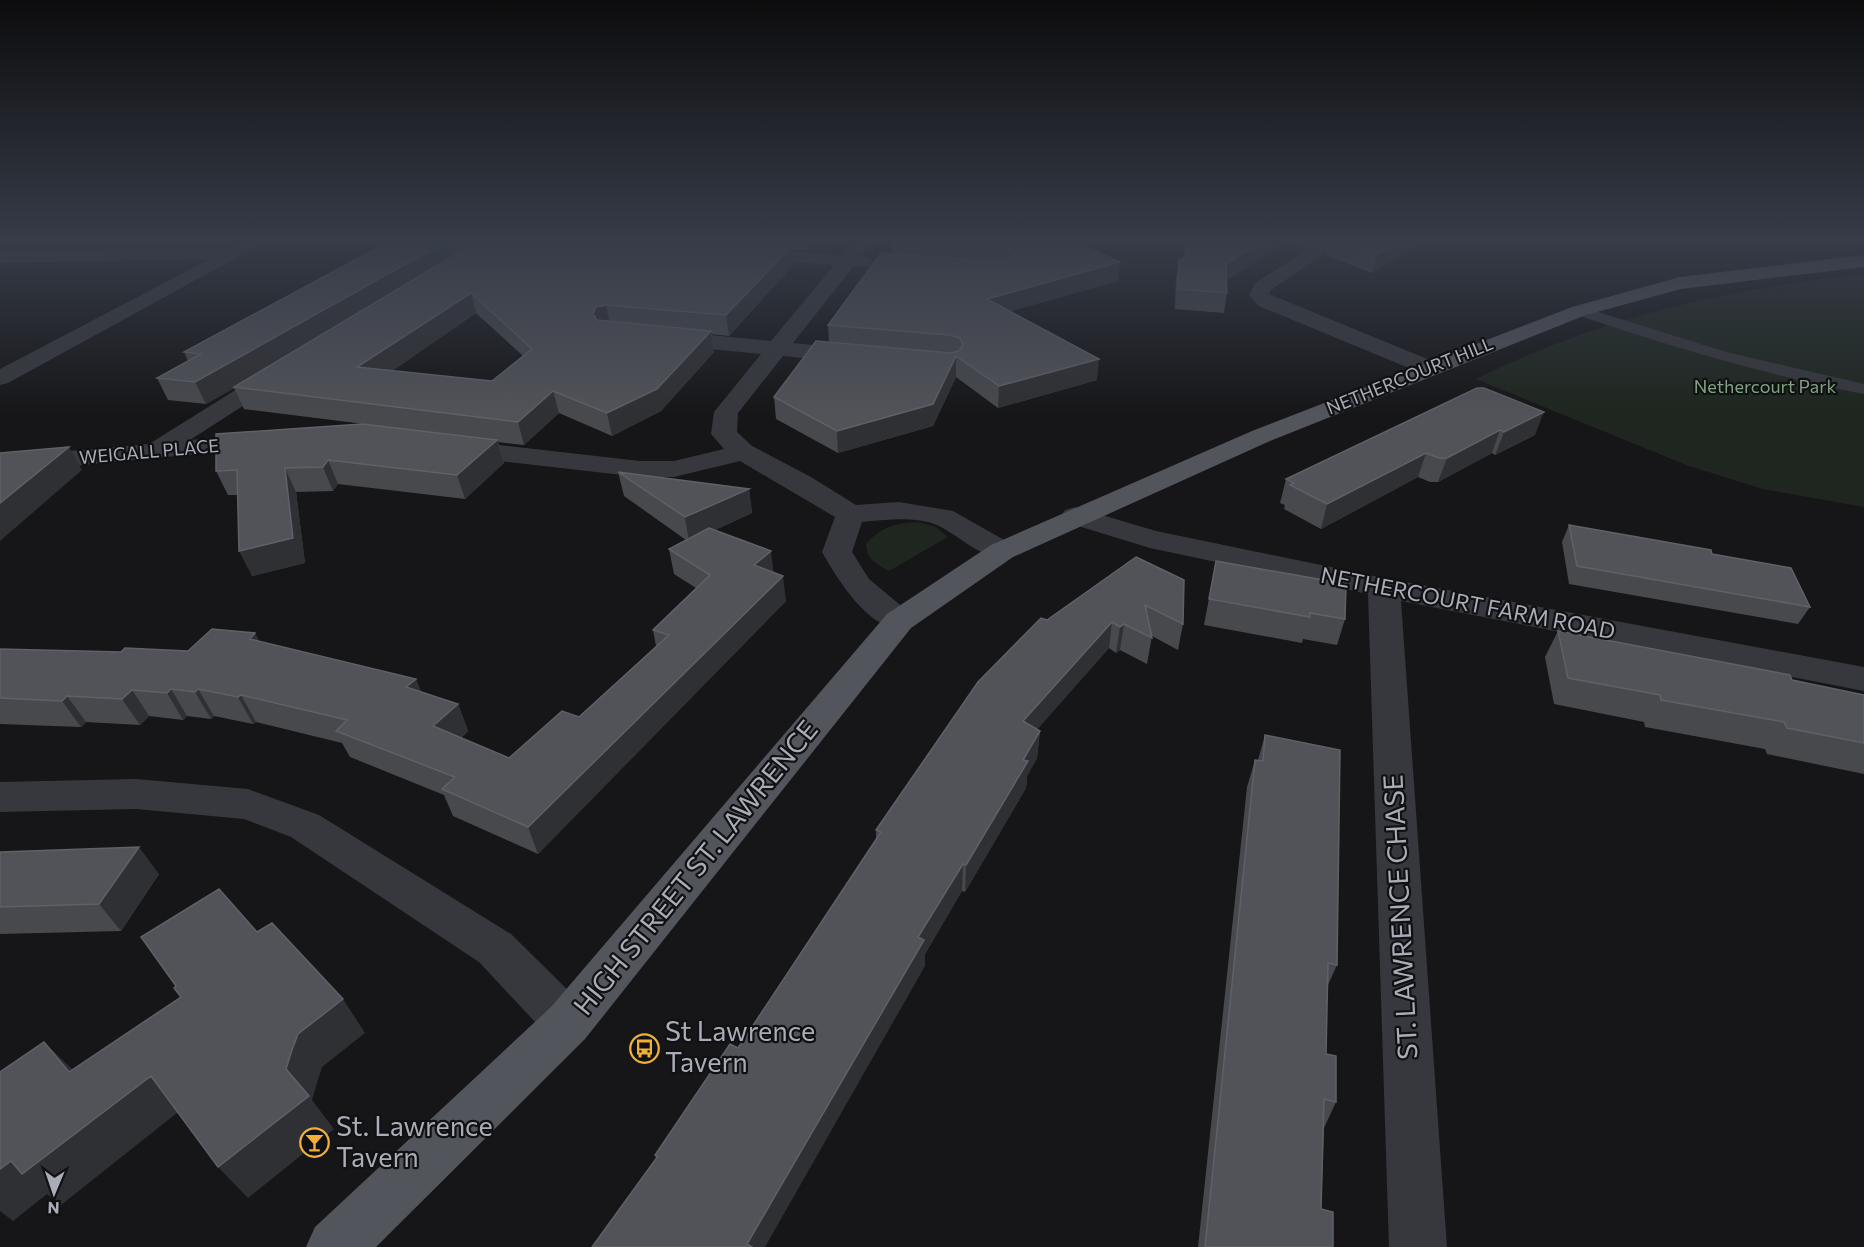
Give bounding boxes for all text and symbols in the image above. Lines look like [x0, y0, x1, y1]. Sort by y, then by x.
street label: NETHERCOURT HILL [1323, 332, 1496, 419]
park label: Nethercourt Park [1694, 375, 1836, 397]
street label: WEIGALL PLACE [78, 434, 220, 468]
street label: NETHERCOURT FARM ROAD [1319, 561, 1618, 644]
street label: HIGH STREET ST. LAWRENCE [566, 713, 824, 1021]
street label: ST. LAWRENCE CHASE [1376, 774, 1423, 1060]
place label: St Lawrence Tavern [665, 1014, 815, 1078]
bus stop icon: St Lawrence Tavern [628, 1032, 660, 1064]
place label: St. Lawrence Tavern [336, 1109, 493, 1173]
bar icon: St. Lawrence Tavern [299, 1127, 331, 1159]
north arrow [24, 1163, 84, 1223]
text: N [47, 1199, 60, 1218]

